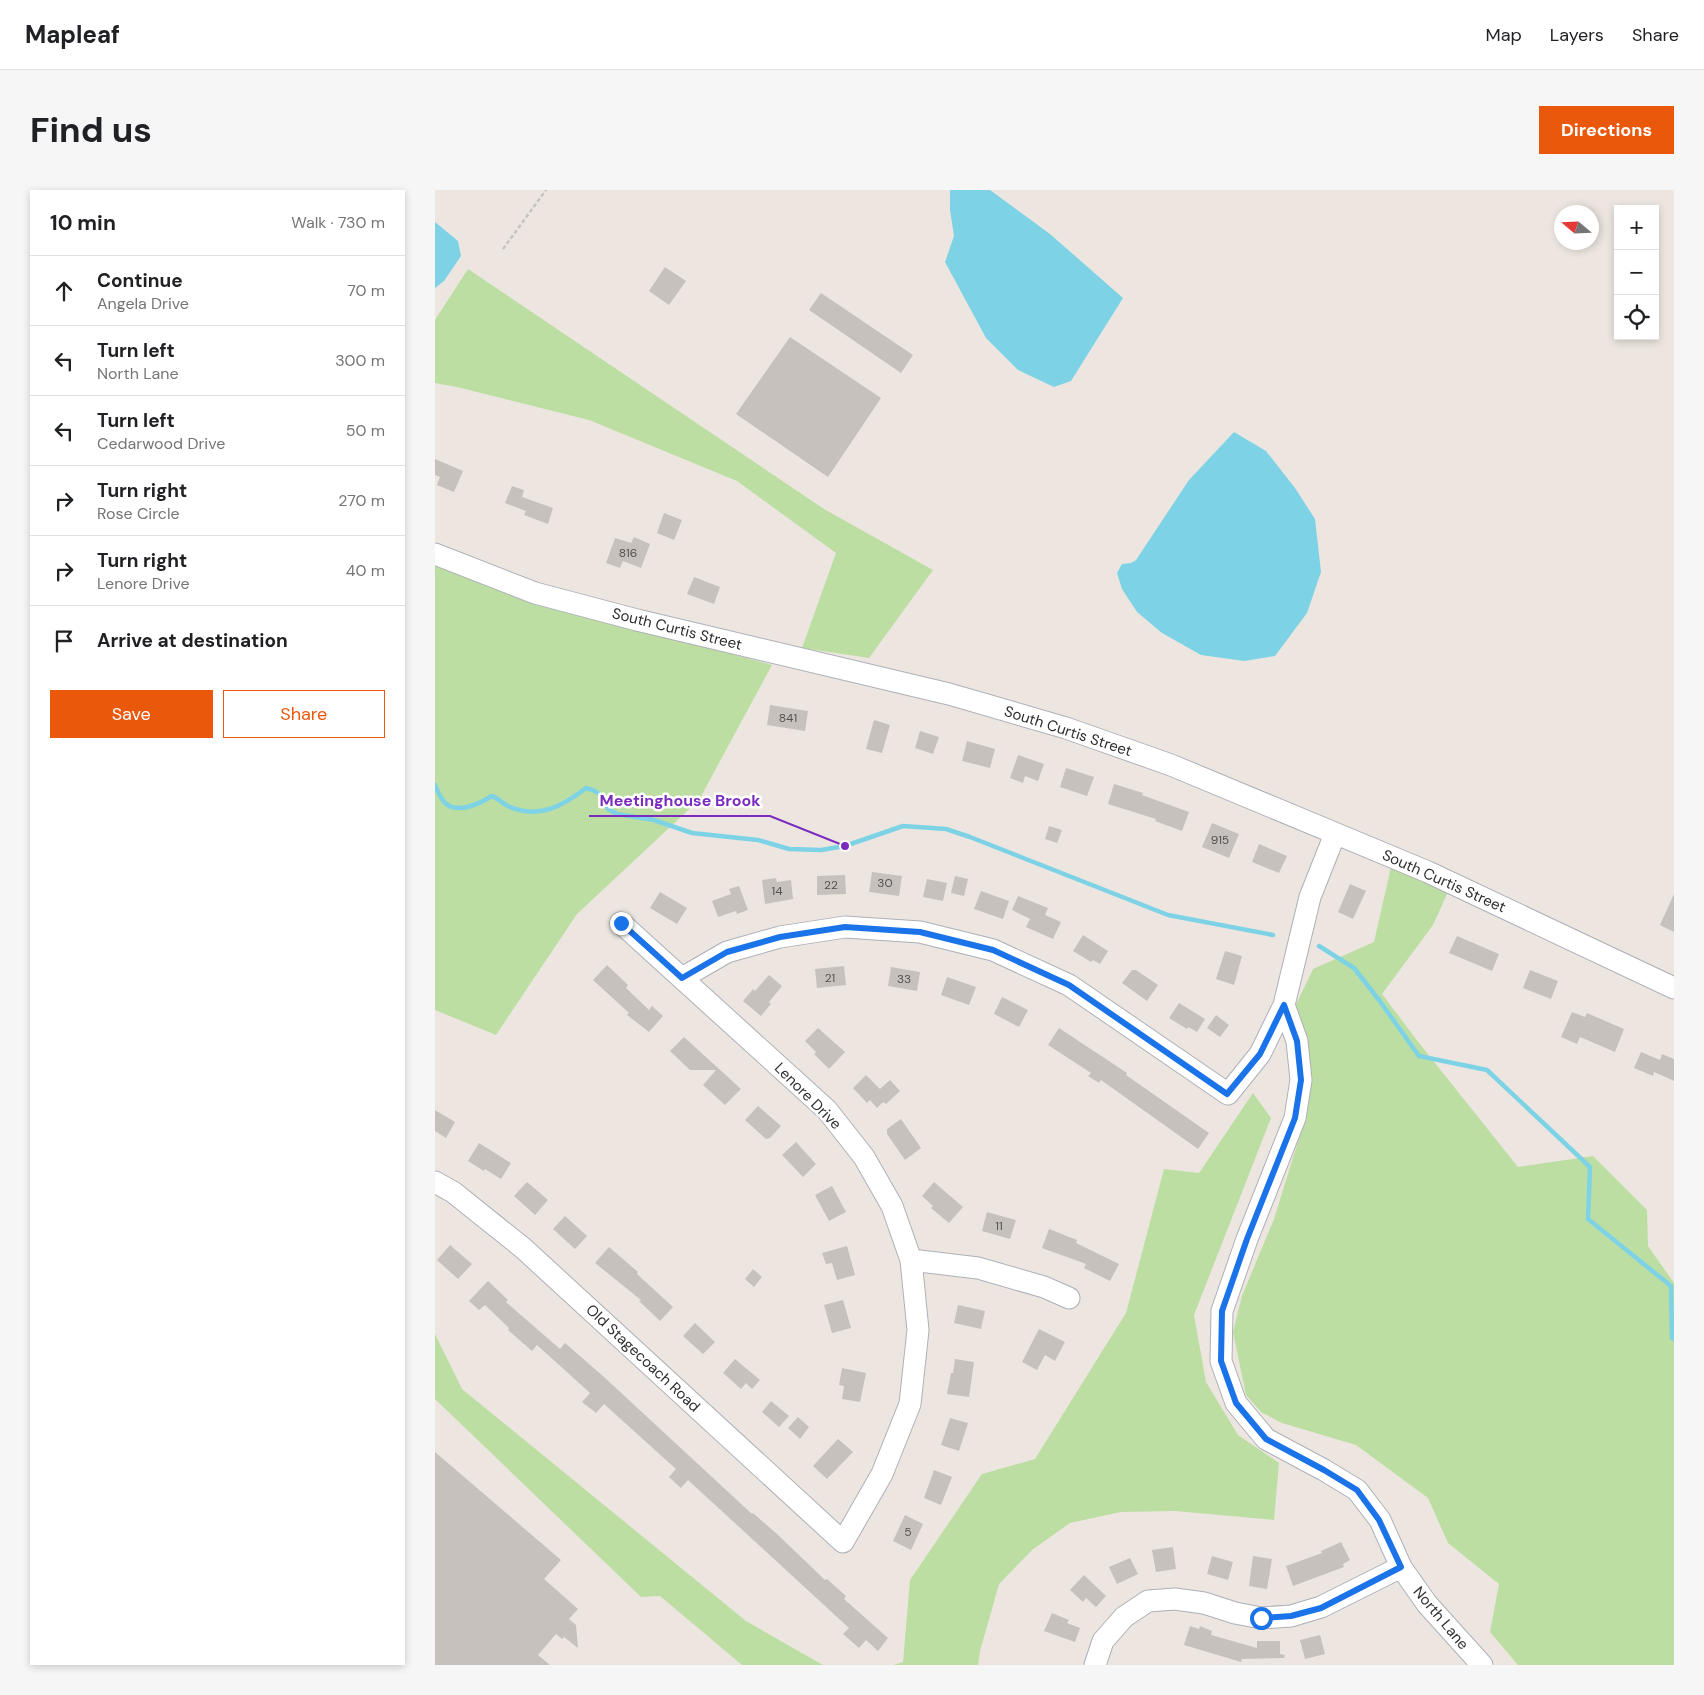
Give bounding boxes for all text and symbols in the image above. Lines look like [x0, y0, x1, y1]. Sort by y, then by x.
text: Mapleaf [25, 19, 120, 50]
text: Map [1486, 23, 1522, 47]
text: Layers [1550, 23, 1604, 47]
text: Share [1632, 23, 1679, 47]
button: Directions [1539, 106, 1674, 154]
text: Find us [30, 107, 152, 153]
north arrow [1554, 205, 1599, 250]
map controls [1614, 205, 1659, 340]
button: + [1614, 205, 1659, 250]
text: 10 min [50, 209, 116, 237]
text: Walk · 730 m [291, 212, 385, 233]
button: − [1614, 250, 1659, 295]
text: Continue [97, 268, 183, 293]
icon: ahead [50, 277, 78, 305]
text: 70 m [347, 280, 385, 301]
text: Angela Drive [97, 293, 189, 314]
button: locate [1614, 295, 1659, 340]
text: Turn left [97, 338, 175, 363]
icon: left [50, 347, 78, 375]
text: 300 m [335, 350, 385, 371]
text: North Lane [97, 363, 179, 384]
text: Turn left [97, 408, 175, 433]
icon: left [50, 417, 78, 445]
text: 50 m [346, 420, 385, 441]
text: Cedarwood Drive [97, 433, 225, 454]
text: Turn right [97, 478, 187, 503]
icon: right [50, 487, 78, 515]
text: 270 m [338, 490, 385, 511]
text: Rose Circle [97, 503, 180, 524]
house number: 816 [619, 545, 637, 561]
text: Turn right [97, 548, 187, 573]
icon: right [50, 557, 78, 585]
text: 40 m [346, 560, 385, 581]
text: Lenore Drive [97, 573, 190, 594]
street label: South Curtis Street [610, 603, 744, 655]
icon: arrive [50, 627, 78, 655]
text: Arrive at destination [97, 628, 288, 653]
button: Save [50, 690, 213, 738]
button: Share [223, 690, 385, 738]
street label: South Curtis Street [1002, 701, 1134, 761]
house number: 841 [779, 710, 797, 726]
callout: Meetinghouse Brook [589, 785, 770, 816]
text: Meetinghouse Brook [600, 790, 761, 811]
house number: 915 [1211, 832, 1229, 848]
street label: South Curtis Street [1379, 845, 1509, 917]
house number: 30 [877, 875, 893, 891]
house number: 22 [824, 877, 838, 893]
house number: 14 [771, 883, 783, 899]
route end [610, 912, 633, 935]
house number: 21 [825, 970, 835, 986]
house number: 33 [897, 971, 911, 987]
street label: Lenore Drive [770, 1058, 846, 1134]
house number: 11 [995, 1218, 1003, 1234]
street label: Old Stagecoach Road [582, 1300, 704, 1416]
house number: 5 [904, 1524, 912, 1540]
street label: North Lane [1409, 1582, 1473, 1654]
route start [1250, 1607, 1273, 1630]

